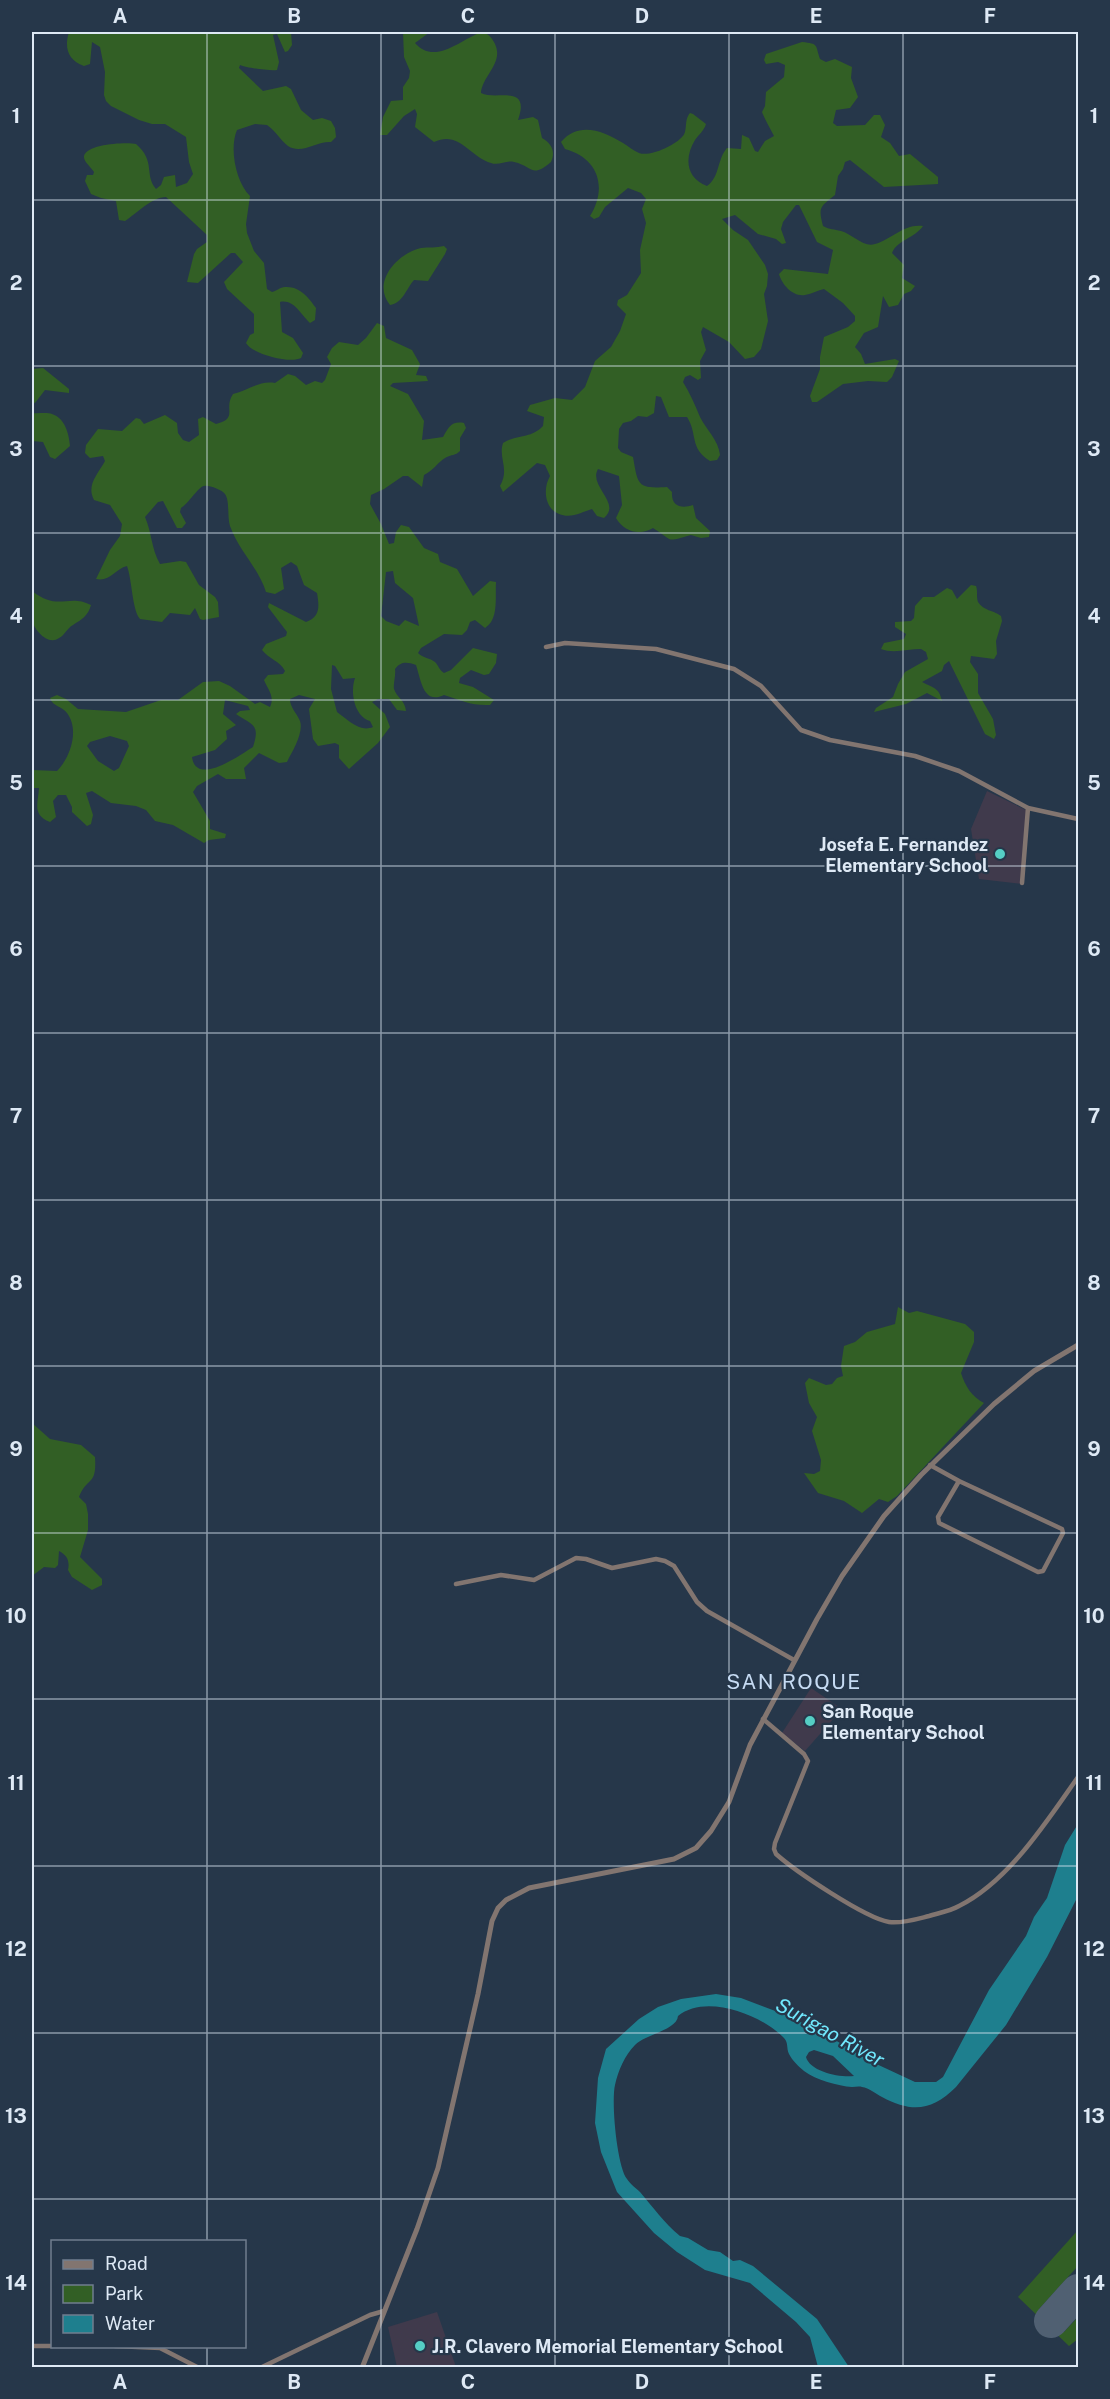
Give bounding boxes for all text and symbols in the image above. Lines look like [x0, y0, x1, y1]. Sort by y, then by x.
text: A [113, 4, 127, 28]
text: B [287, 4, 301, 28]
text: C [461, 4, 475, 28]
text: D [635, 4, 649, 28]
text: E [810, 4, 822, 28]
text: F [984, 4, 996, 28]
text: 1 [12, 104, 20, 128]
text: 1 [1090, 104, 1098, 128]
text: 2 [10, 271, 22, 295]
text: 2 [1088, 271, 1100, 295]
text: 3 [9, 437, 23, 461]
text: 3 [1087, 437, 1101, 461]
text: 4 [9, 604, 23, 628]
text: 4 [1087, 604, 1101, 628]
text: 5 [9, 771, 23, 795]
text: 5 [1087, 771, 1101, 795]
place label: Josefa E. Fernandez Elementary School [819, 834, 988, 876]
marker: Josefa E. Fernandez Elementary School [993, 847, 1007, 861]
text: 6 [9, 937, 23, 961]
text: 6 [1087, 937, 1101, 961]
text: 7 [10, 1104, 22, 1128]
text: 7 [1088, 1104, 1100, 1128]
text: 8 [9, 1271, 23, 1295]
text: 8 [1087, 1271, 1101, 1295]
text: 9 [9, 1437, 23, 1461]
text: 9 [1087, 1437, 1101, 1461]
text: 10 [5, 1604, 27, 1628]
text: 10 [1083, 1604, 1105, 1628]
district label: SAN ROQUE [726, 1669, 862, 1694]
place label: San Roque Elementary School [822, 1701, 985, 1743]
marker: San Roque Elementary School [803, 1714, 817, 1728]
text: 11 [7, 1771, 25, 1795]
text: 11 [1085, 1771, 1103, 1795]
text: 12 [5, 1937, 27, 1961]
text: 12 [1083, 1937, 1105, 1961]
water label: Surigao River [772, 1992, 889, 2072]
text: 13 [5, 2104, 27, 2128]
text: 13 [1083, 2104, 1105, 2128]
legend [51, 2240, 246, 2348]
text: Road [105, 2253, 148, 2274]
text: 14 [5, 2271, 27, 2295]
text: 14 [1083, 2271, 1105, 2295]
text: Park [105, 2283, 143, 2304]
text: Water [105, 2313, 155, 2334]
place label: J.R. Clavero Memorial Elementary School [432, 2336, 783, 2357]
marker: J.R. Clavero Memorial Elementary School [413, 2339, 427, 2353]
text: A [113, 2370, 127, 2394]
text: B [287, 2370, 301, 2394]
text: C [461, 2370, 475, 2394]
text: D [635, 2370, 649, 2394]
text: E [810, 2370, 822, 2394]
text: F [984, 2370, 996, 2394]

